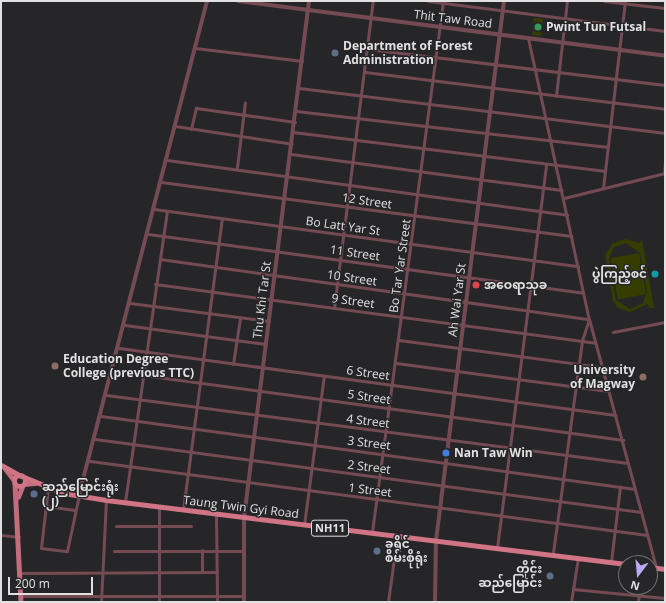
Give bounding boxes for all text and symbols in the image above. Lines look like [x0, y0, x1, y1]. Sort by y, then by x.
street label: Thit Taw Road [413, 7, 493, 31]
place label: Pwint Tun Futsal [546, 20, 646, 34]
marker: Pwint Tun Futsal [533, 22, 543, 32]
place label: Department of Forest Administration [343, 39, 472, 67]
marker: Department of Forest Administration [330, 48, 340, 58]
street label: 12 Street [341, 190, 393, 212]
street label: Bo Latt Yar St [305, 214, 381, 238]
street label: Bo Tar Yar Street [386, 218, 414, 314]
street label: 11 Street [329, 242, 381, 264]
street label: Thu Khi Tar St [250, 261, 274, 339]
street label: Ah Wai Yar St [445, 262, 469, 338]
street label: 10 Street [326, 267, 378, 289]
place label: ပွဲကြည့်စင် [592, 267, 647, 281]
marker: ပွဲကြည့်စင် [650, 269, 660, 279]
place label: အဝေရာသုခ [484, 278, 547, 292]
marker: အဝေရာသုခ [471, 280, 481, 290]
street label: 9 Street [330, 291, 376, 311]
place label: Education Degree College (previous TTC) [63, 352, 194, 380]
marker: Education Degree College (previous TTC) [50, 361, 60, 371]
street label: 6 Street [345, 363, 391, 383]
place label: University of Magway [570, 363, 635, 391]
marker: University of Magway [638, 372, 648, 382]
street label: 5 Street [346, 387, 392, 407]
street label: 4 Street [346, 411, 390, 431]
street label: 3 Street [347, 433, 391, 453]
place label: Nan Taw Win [454, 446, 533, 460]
marker: Nan Taw Win [441, 448, 451, 458]
street label: 2 Street [347, 457, 391, 477]
place label: ဆည်မြောင်းရုံး (၂) [42, 480, 119, 508]
street label: 1 Street [348, 480, 392, 500]
marker: ဆည်မြောင်းရုံး (၂) [29, 489, 39, 499]
street label: Taung Twin Gyi Road [182, 493, 300, 521]
road number: NH11 [311, 519, 349, 537]
place label: ခရိုင် စိမ်းစိုရုံး [385, 537, 428, 565]
marker: ခရိုင် စိမ်းစိုရုံး [372, 546, 382, 556]
north arrow [618, 555, 658, 595]
place label: တိုင်း ဆည်မြောင်း [478, 562, 542, 590]
scale bar [10, 569, 95, 595]
marker: တိုင်း ဆည်မြောင်း [545, 571, 555, 581]
text: 200 m [15, 575, 50, 592]
text: N [628, 578, 641, 595]

